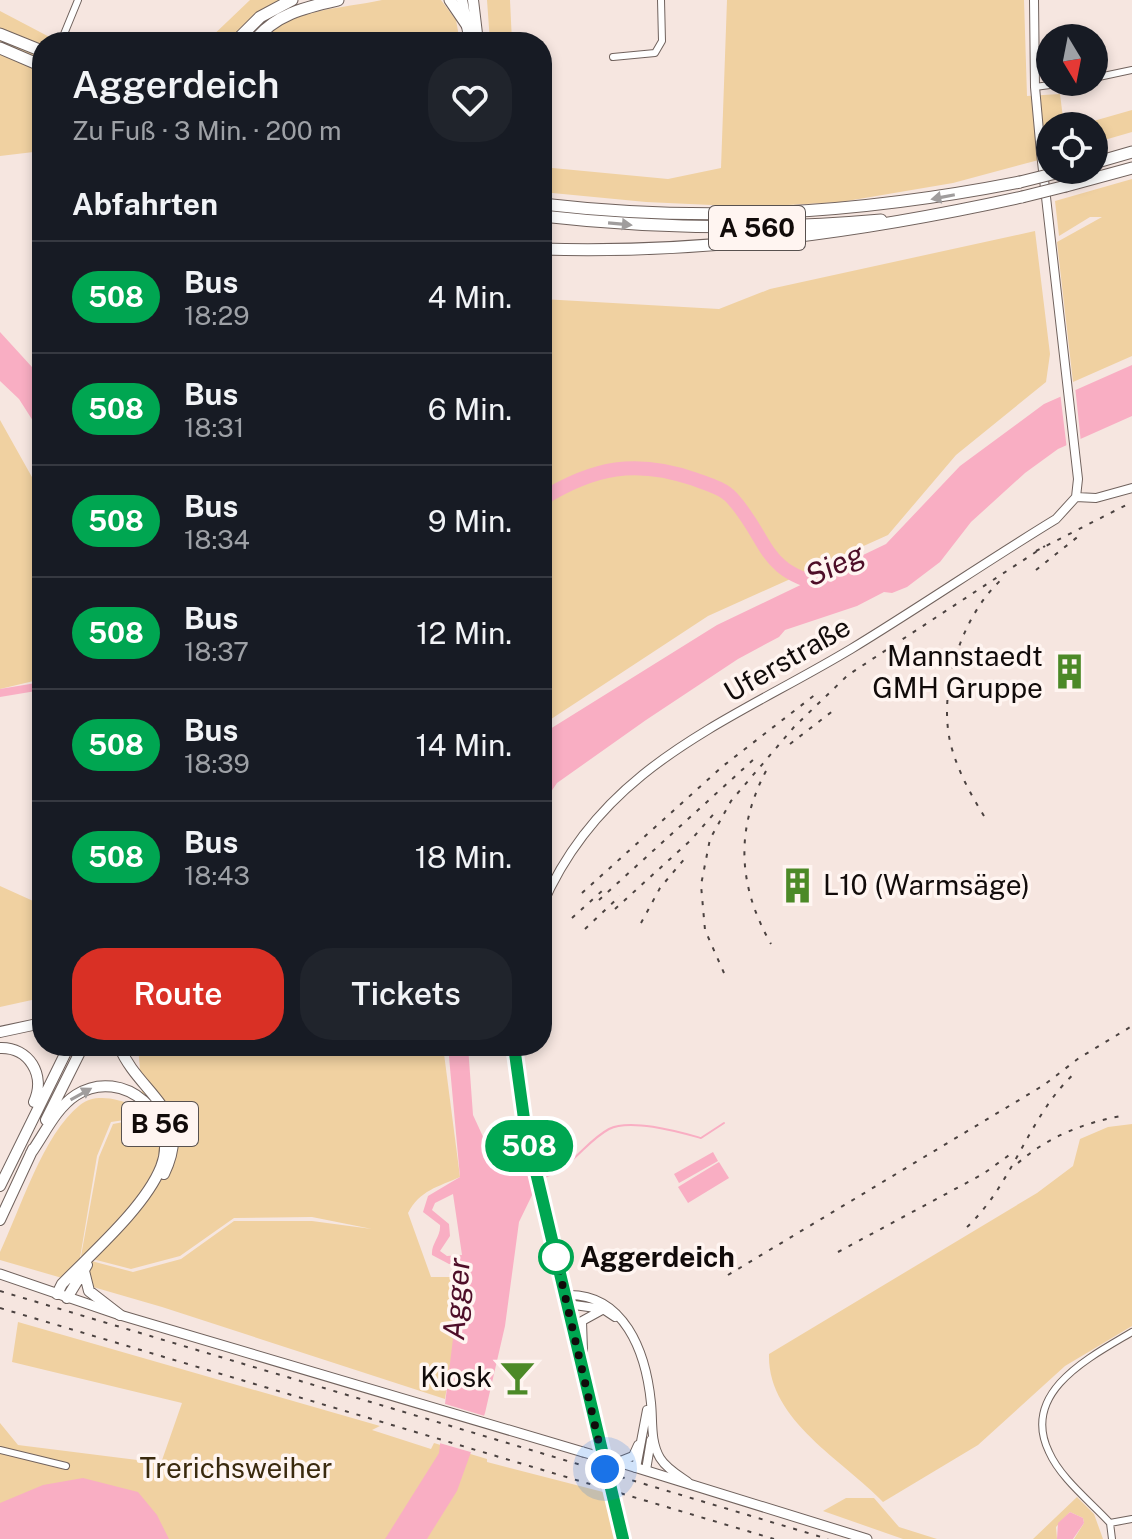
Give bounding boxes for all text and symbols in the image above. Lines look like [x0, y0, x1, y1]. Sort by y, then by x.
north arrow [1036, 24, 1108, 96]
map controls [1036, 24, 1108, 184]
button: heart [428, 58, 512, 142]
text: Aggerdeich [72, 62, 280, 107]
button: locate [1036, 112, 1108, 184]
text: Zu Fuß · 3 Min. · 200 m [72, 115, 341, 146]
text: Abfahrten [72, 186, 218, 222]
one-way arrow [931, 192, 956, 204]
road number: A 560 [709, 206, 805, 250]
one-way arrow [608, 218, 633, 231]
text: Bus [184, 264, 238, 300]
text: 4 Min. [428, 279, 512, 315]
text: 508 [88, 280, 144, 313]
text: 18:29 [184, 300, 250, 331]
text: Bus [184, 376, 238, 412]
text: 6 Min. [428, 391, 512, 427]
text: 508 [88, 392, 144, 425]
text: 18:31 [184, 412, 244, 443]
text: Bus [184, 488, 238, 524]
text: 9 Min. [428, 503, 512, 539]
text: 508 [88, 504, 144, 537]
text: 18:34 [184, 524, 250, 555]
water label: Sieg [799, 535, 870, 593]
text: Bus [184, 600, 238, 636]
street label: Uferstraße [718, 609, 856, 708]
text: 12 Min. [416, 615, 512, 651]
text: 508 [88, 616, 144, 649]
text: 18:37 [184, 636, 249, 667]
place label: Mannstaedt GMH Gruppe [872, 639, 1043, 704]
building icon: Mannstaedt GMH Gruppe [1050, 653, 1088, 691]
text: Bus [184, 712, 238, 748]
text: 14 Min. [415, 727, 512, 763]
text: 508 [88, 728, 144, 761]
text: 18:39 [184, 748, 250, 779]
text: Bus [184, 824, 238, 860]
text: 18 Min. [415, 839, 512, 875]
text: 508 [88, 840, 144, 873]
text: 18:43 [184, 860, 250, 891]
building icon: L10 (Warmsäge) [778, 866, 816, 904]
place label: L10 (Warmsäge) [823, 868, 1030, 901]
button: Route [72, 948, 284, 1040]
button: Tickets [300, 948, 512, 1040]
one-way arrow [70, 1088, 92, 1102]
road number: B 56 [122, 1102, 198, 1146]
line badge: 508 [483, 1120, 575, 1172]
text: 508 [501, 1129, 557, 1162]
marker: Aggerdeich [539, 1240, 573, 1274]
place label: Aggerdeich [580, 1240, 735, 1273]
water label: Agger [435, 1256, 477, 1341]
bar icon: Kiosk [499, 1358, 537, 1396]
place label: Kiosk [420, 1360, 492, 1393]
your location [585, 1449, 625, 1489]
park label: Trerichsweiher [140, 1451, 332, 1484]

